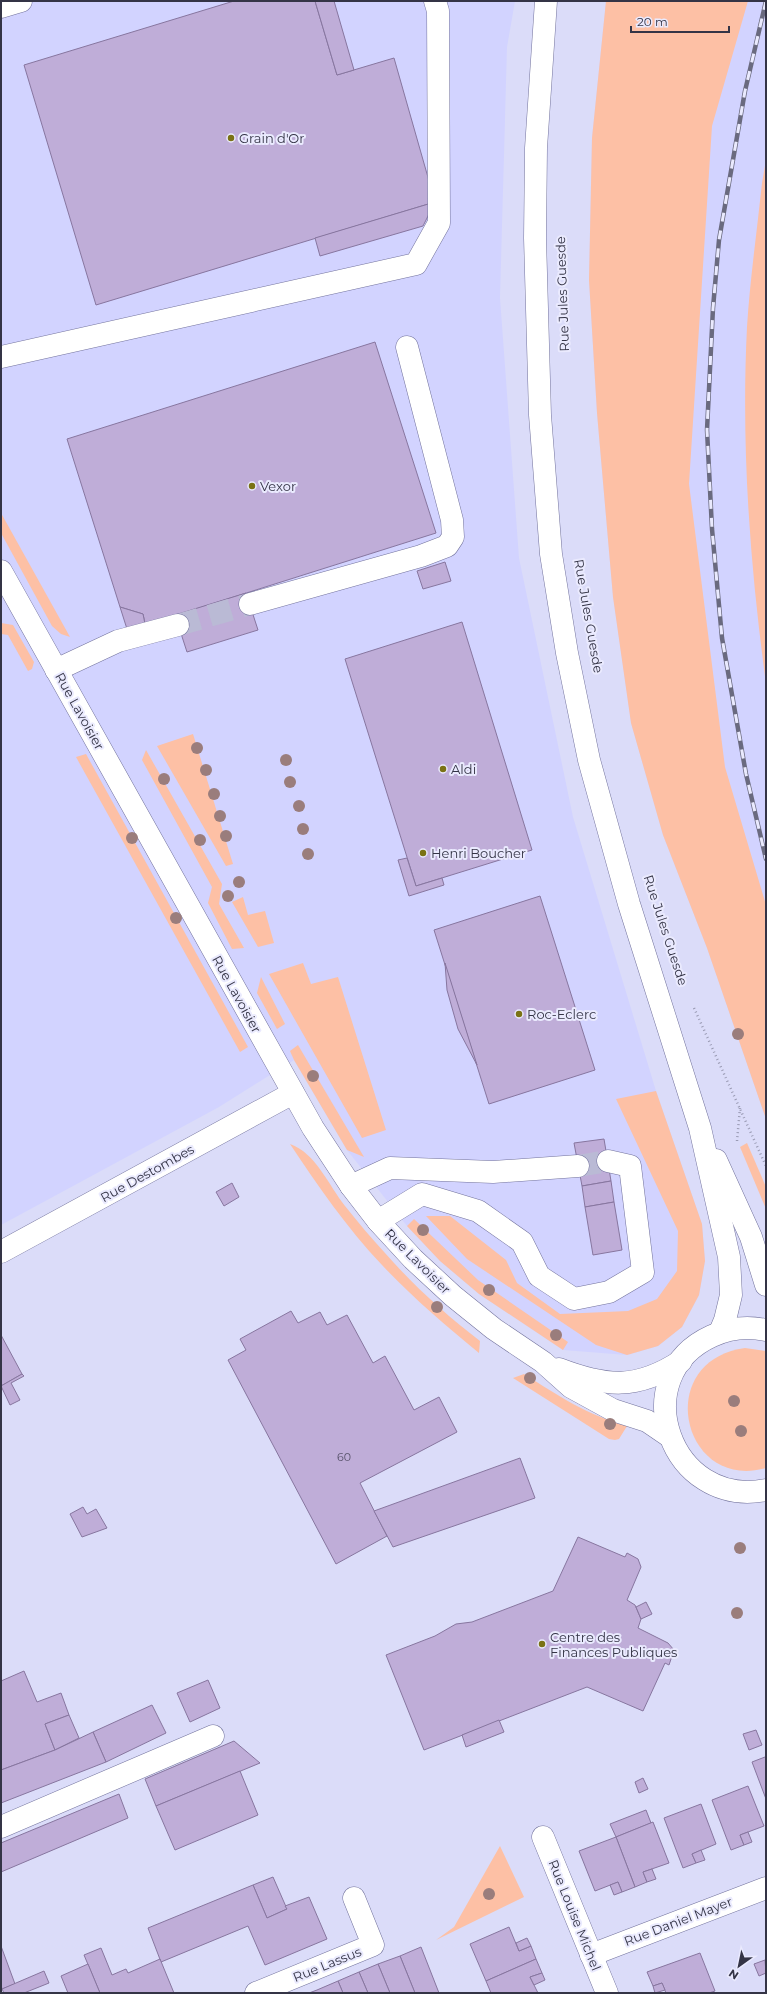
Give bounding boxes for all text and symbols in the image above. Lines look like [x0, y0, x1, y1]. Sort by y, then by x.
scale bar [631, 8, 729, 34]
text: 20 m [637, 14, 668, 29]
place label: Grain d'Or [239, 130, 304, 146]
marker: Grain d'Or [226, 133, 236, 143]
street label: Rue Jules Guesde [552, 236, 572, 352]
place label: Vexor [260, 478, 296, 494]
marker: Vexor [247, 481, 257, 491]
street label: Rue Jules Guesde [571, 558, 607, 674]
street label: Rue Lavoisier [52, 670, 108, 752]
place label: Aldi [451, 761, 476, 777]
marker: Aldi [438, 764, 448, 774]
place label: Henri Boucher [431, 845, 526, 861]
marker: Henri Boucher [418, 848, 428, 858]
street label: Rue Jules Guesde [641, 873, 691, 987]
street label: Rue Lavoisier [209, 953, 265, 1035]
place label: Roc-Eclerc [527, 1006, 596, 1022]
marker: Roc-Eclerc [514, 1009, 524, 1019]
street label: Rue Destombes [97, 1141, 197, 1205]
street label: Rue Lavoisier [382, 1225, 454, 1297]
house number: 60 [337, 1450, 351, 1464]
place label: Centre des Finances Publiques [550, 1629, 677, 1660]
marker: Centre des Finances Publiques [537, 1639, 547, 1649]
street label: Rue Louise Michel [545, 1857, 605, 1973]
street label: Rue Daniel Mayer [622, 1893, 734, 1949]
street label: Rue Lassus [290, 1943, 364, 1985]
north arrow [719, 1946, 759, 1986]
text: N [726, 1966, 741, 1983]

